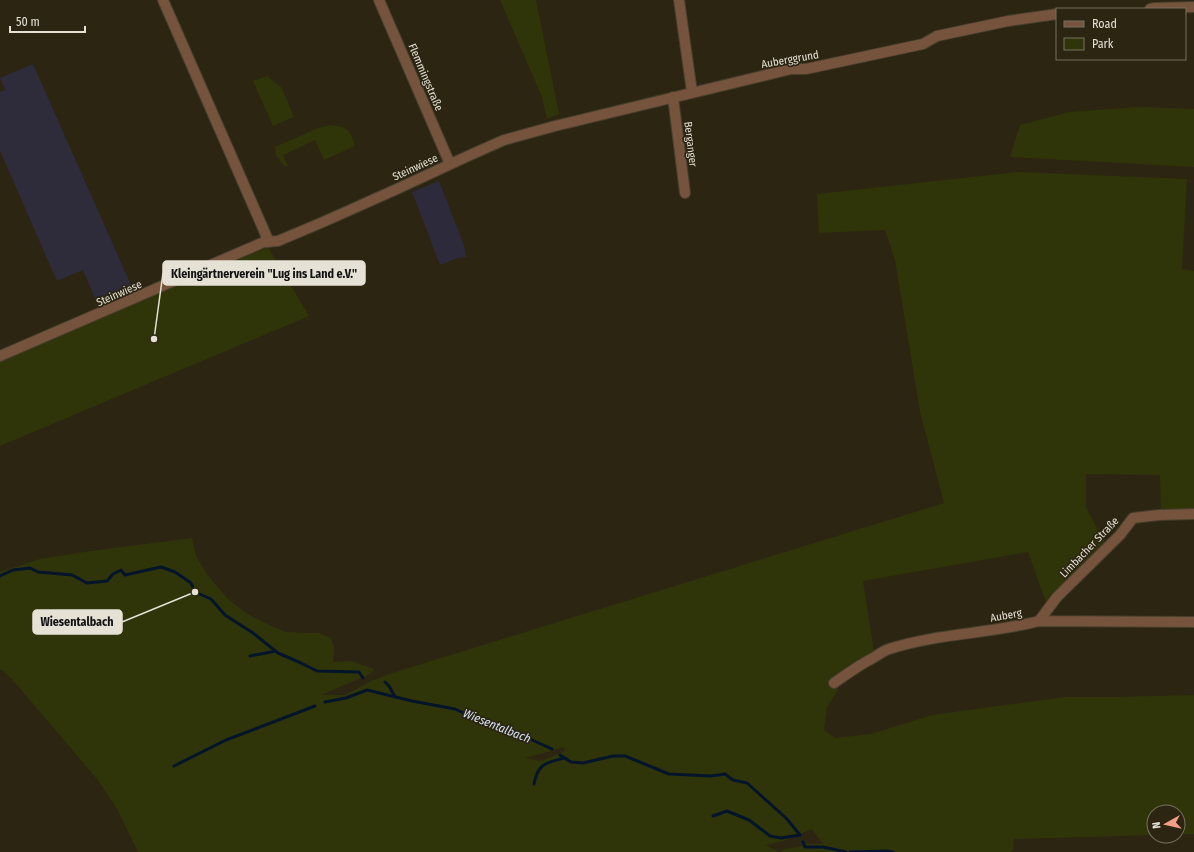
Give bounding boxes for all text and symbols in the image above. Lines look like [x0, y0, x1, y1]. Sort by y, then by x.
scale bar [10, 8, 85, 34]
legend [1056, 8, 1186, 60]
text: 50 m [16, 15, 40, 29]
text: Road [1092, 17, 1117, 31]
text: Park [1092, 37, 1114, 51]
street label: Flemmingstraße [405, 41, 446, 113]
street label: Auberggrund [760, 48, 820, 71]
street label: Berganger [681, 121, 700, 168]
street label: Steinwiese [391, 151, 440, 184]
callout: Kleingärtnerverein "Lug ins Land e.V." [163, 261, 365, 285]
text: Kleingärtnerverein "Lug ins Land e.V." [171, 267, 357, 281]
street label: Steinwiese [94, 278, 144, 309]
street label: Limbacher Straße [1057, 514, 1121, 580]
street label: Auberg [989, 606, 1024, 625]
callout: Wiesentalbach [33, 610, 122, 634]
text: Wiesentalbach [40, 615, 114, 629]
water label: Wiesentalbach [461, 706, 533, 746]
north arrow [1146, 804, 1186, 844]
text: N [1150, 821, 1163, 829]

